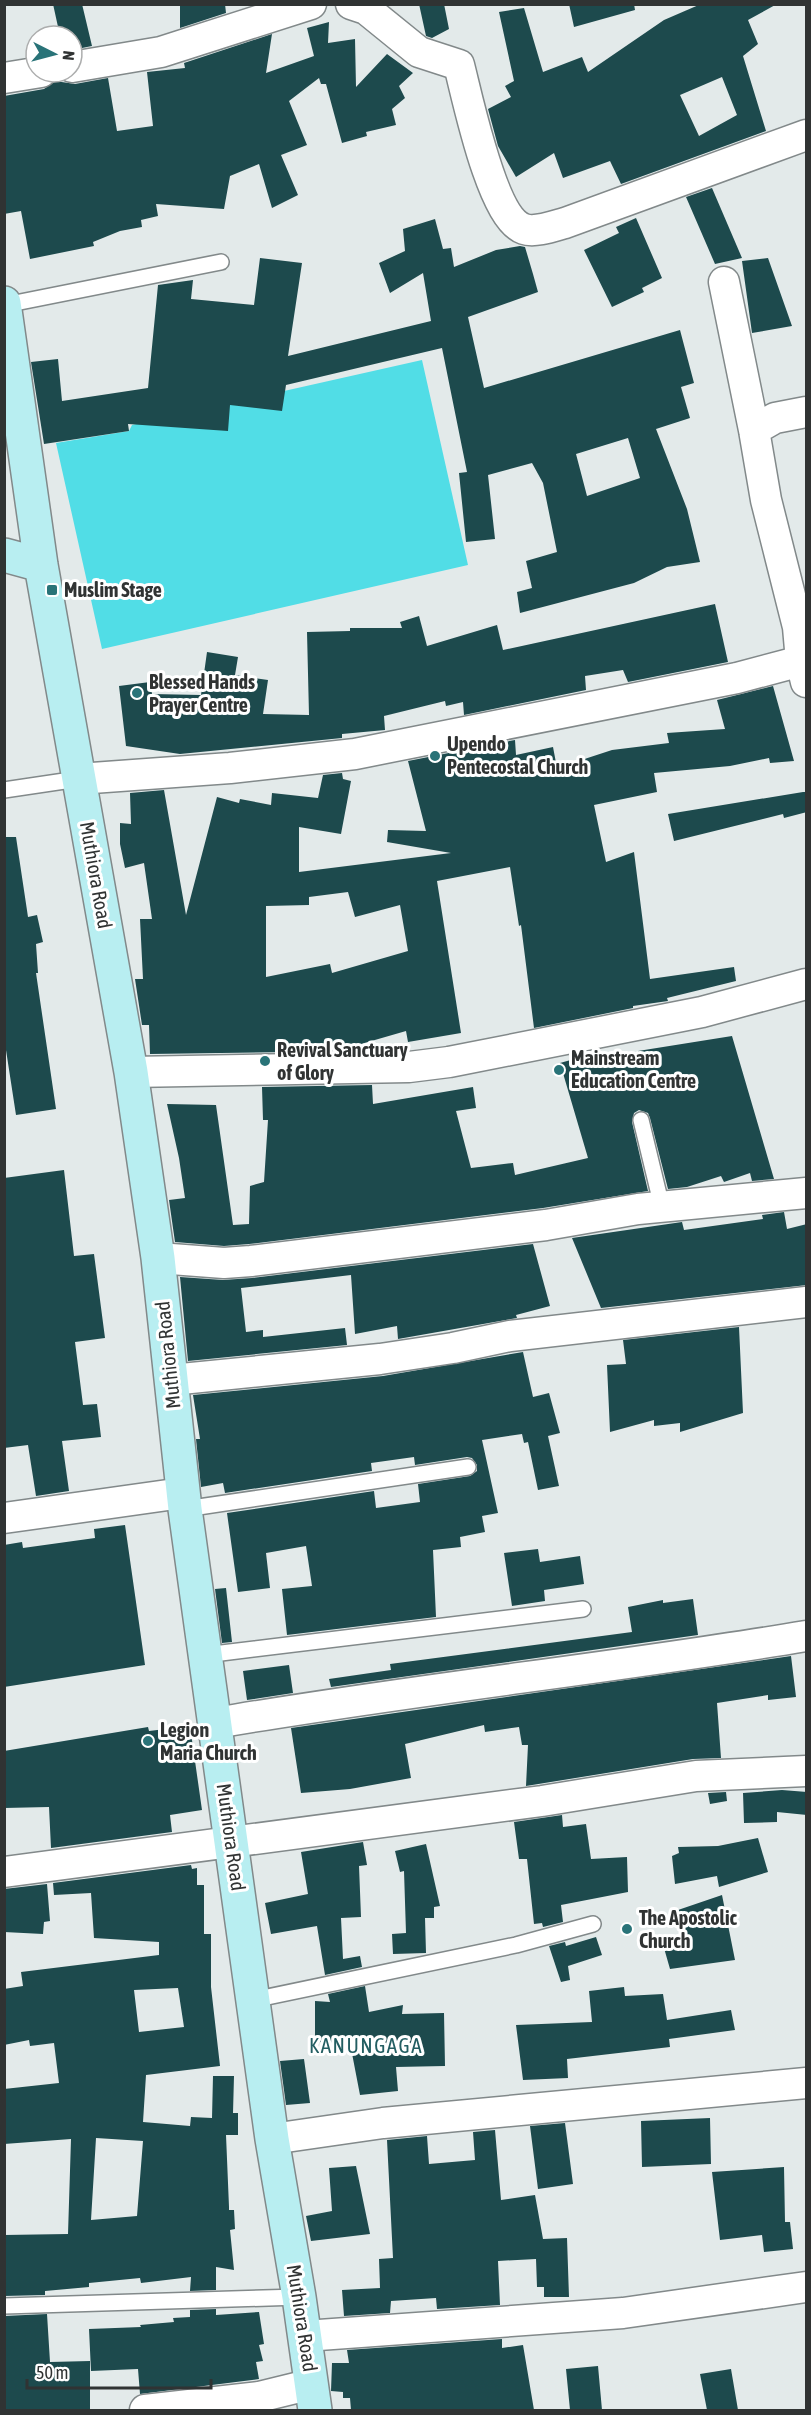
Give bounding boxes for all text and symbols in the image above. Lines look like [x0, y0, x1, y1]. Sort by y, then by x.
north arrow [24, 24, 84, 84]
text: N [59, 50, 78, 61]
place label: Muslim Stage [64, 578, 162, 601]
marker: Muslim Stage [45, 583, 59, 597]
place label: Blessed Hands Prayer Centre [149, 670, 255, 716]
marker: Blessed Hands Prayer Centre [130, 686, 144, 700]
place label: Upendo Pentecostal Church [447, 732, 588, 778]
marker: Upendo Pentecostal Church [428, 749, 442, 763]
street label: Muthiora Road [76, 820, 117, 930]
place label: Revival Sanctuary of Glory [277, 1038, 409, 1084]
place label: Mainstream Education Centre [571, 1046, 696, 1092]
marker: Revival Sanctuary of Glory [258, 1054, 272, 1068]
marker: Mainstream Education Centre [552, 1063, 566, 1077]
street label: Muthiora Road [150, 1300, 185, 1410]
place label: Legion Maria Church [160, 1718, 257, 1764]
marker: Legion Maria Church [141, 1734, 155, 1748]
street label: Muthiora Road [213, 1782, 250, 1892]
place label: The Apostolic Church [639, 1906, 737, 1952]
marker: The Apostolic Church [620, 1922, 634, 1936]
district label: KANUNGAGA [309, 2033, 423, 2057]
street label: Muthiora Road [283, 2263, 322, 2373]
scale bar [27, 2352, 212, 2390]
text: 50 m [36, 2362, 68, 2383]

